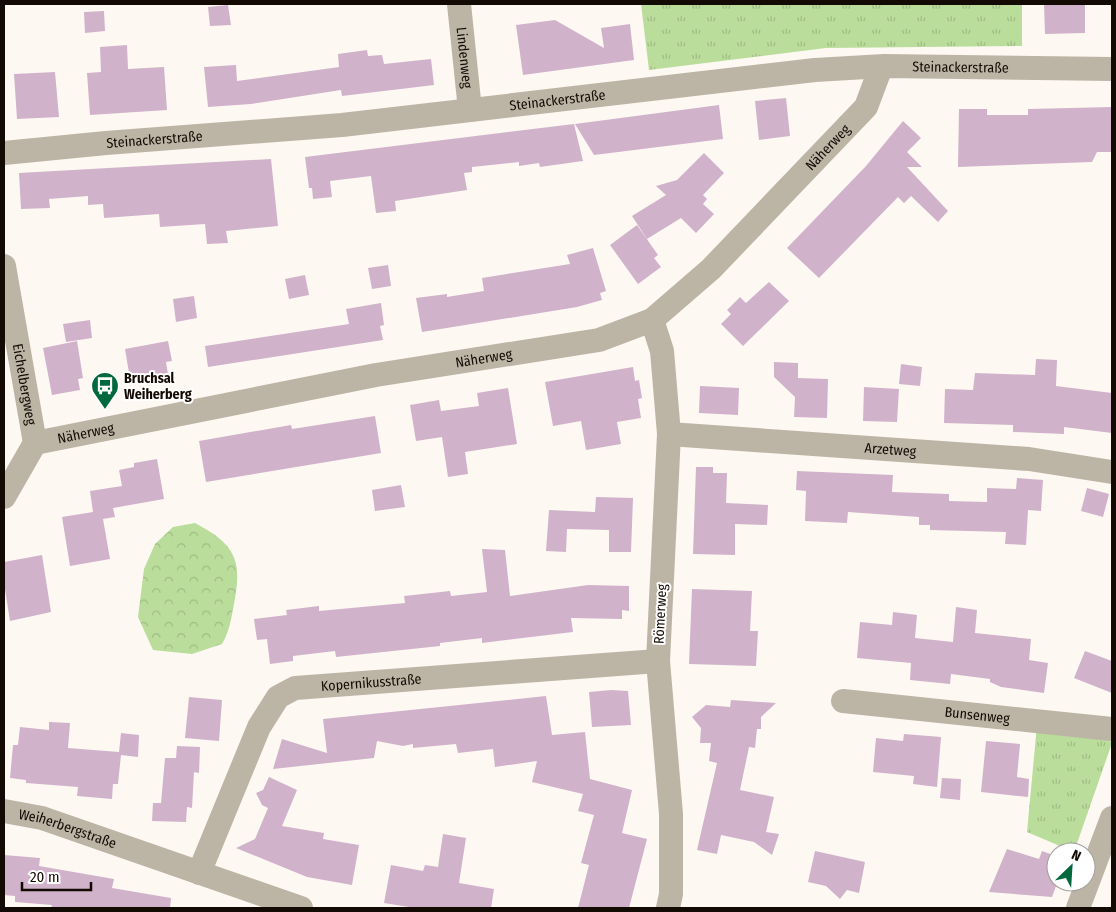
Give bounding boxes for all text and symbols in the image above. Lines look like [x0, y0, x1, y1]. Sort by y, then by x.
street label: Lindenweg [452, 26, 476, 90]
street label: Steinackerstraße [912, 58, 1009, 77]
street label: Steinackerstraße [509, 86, 606, 114]
street label: Näherweg [802, 121, 854, 174]
street label: Steinackerstraße [106, 128, 203, 152]
street label: Eichelbergweg [9, 342, 40, 427]
street label: Näherweg [454, 346, 514, 371]
place label: Bruchsal Weiherberg [124, 370, 192, 403]
bus stop icon: Bruchsal Weiherberg [90, 371, 120, 410]
street label: Näherweg [56, 419, 116, 447]
street label: Arzetweg [864, 440, 917, 460]
street label: Römerweg [650, 583, 671, 644]
street label: Kopernikusstraße [320, 671, 422, 695]
street label: Bunsenweg [944, 704, 1011, 727]
street label: Weiherbergstraße [17, 806, 119, 852]
north arrow [1046, 842, 1096, 892]
text: N [1069, 846, 1084, 865]
scale bar [22, 860, 91, 892]
text: 20 m [30, 868, 60, 886]

